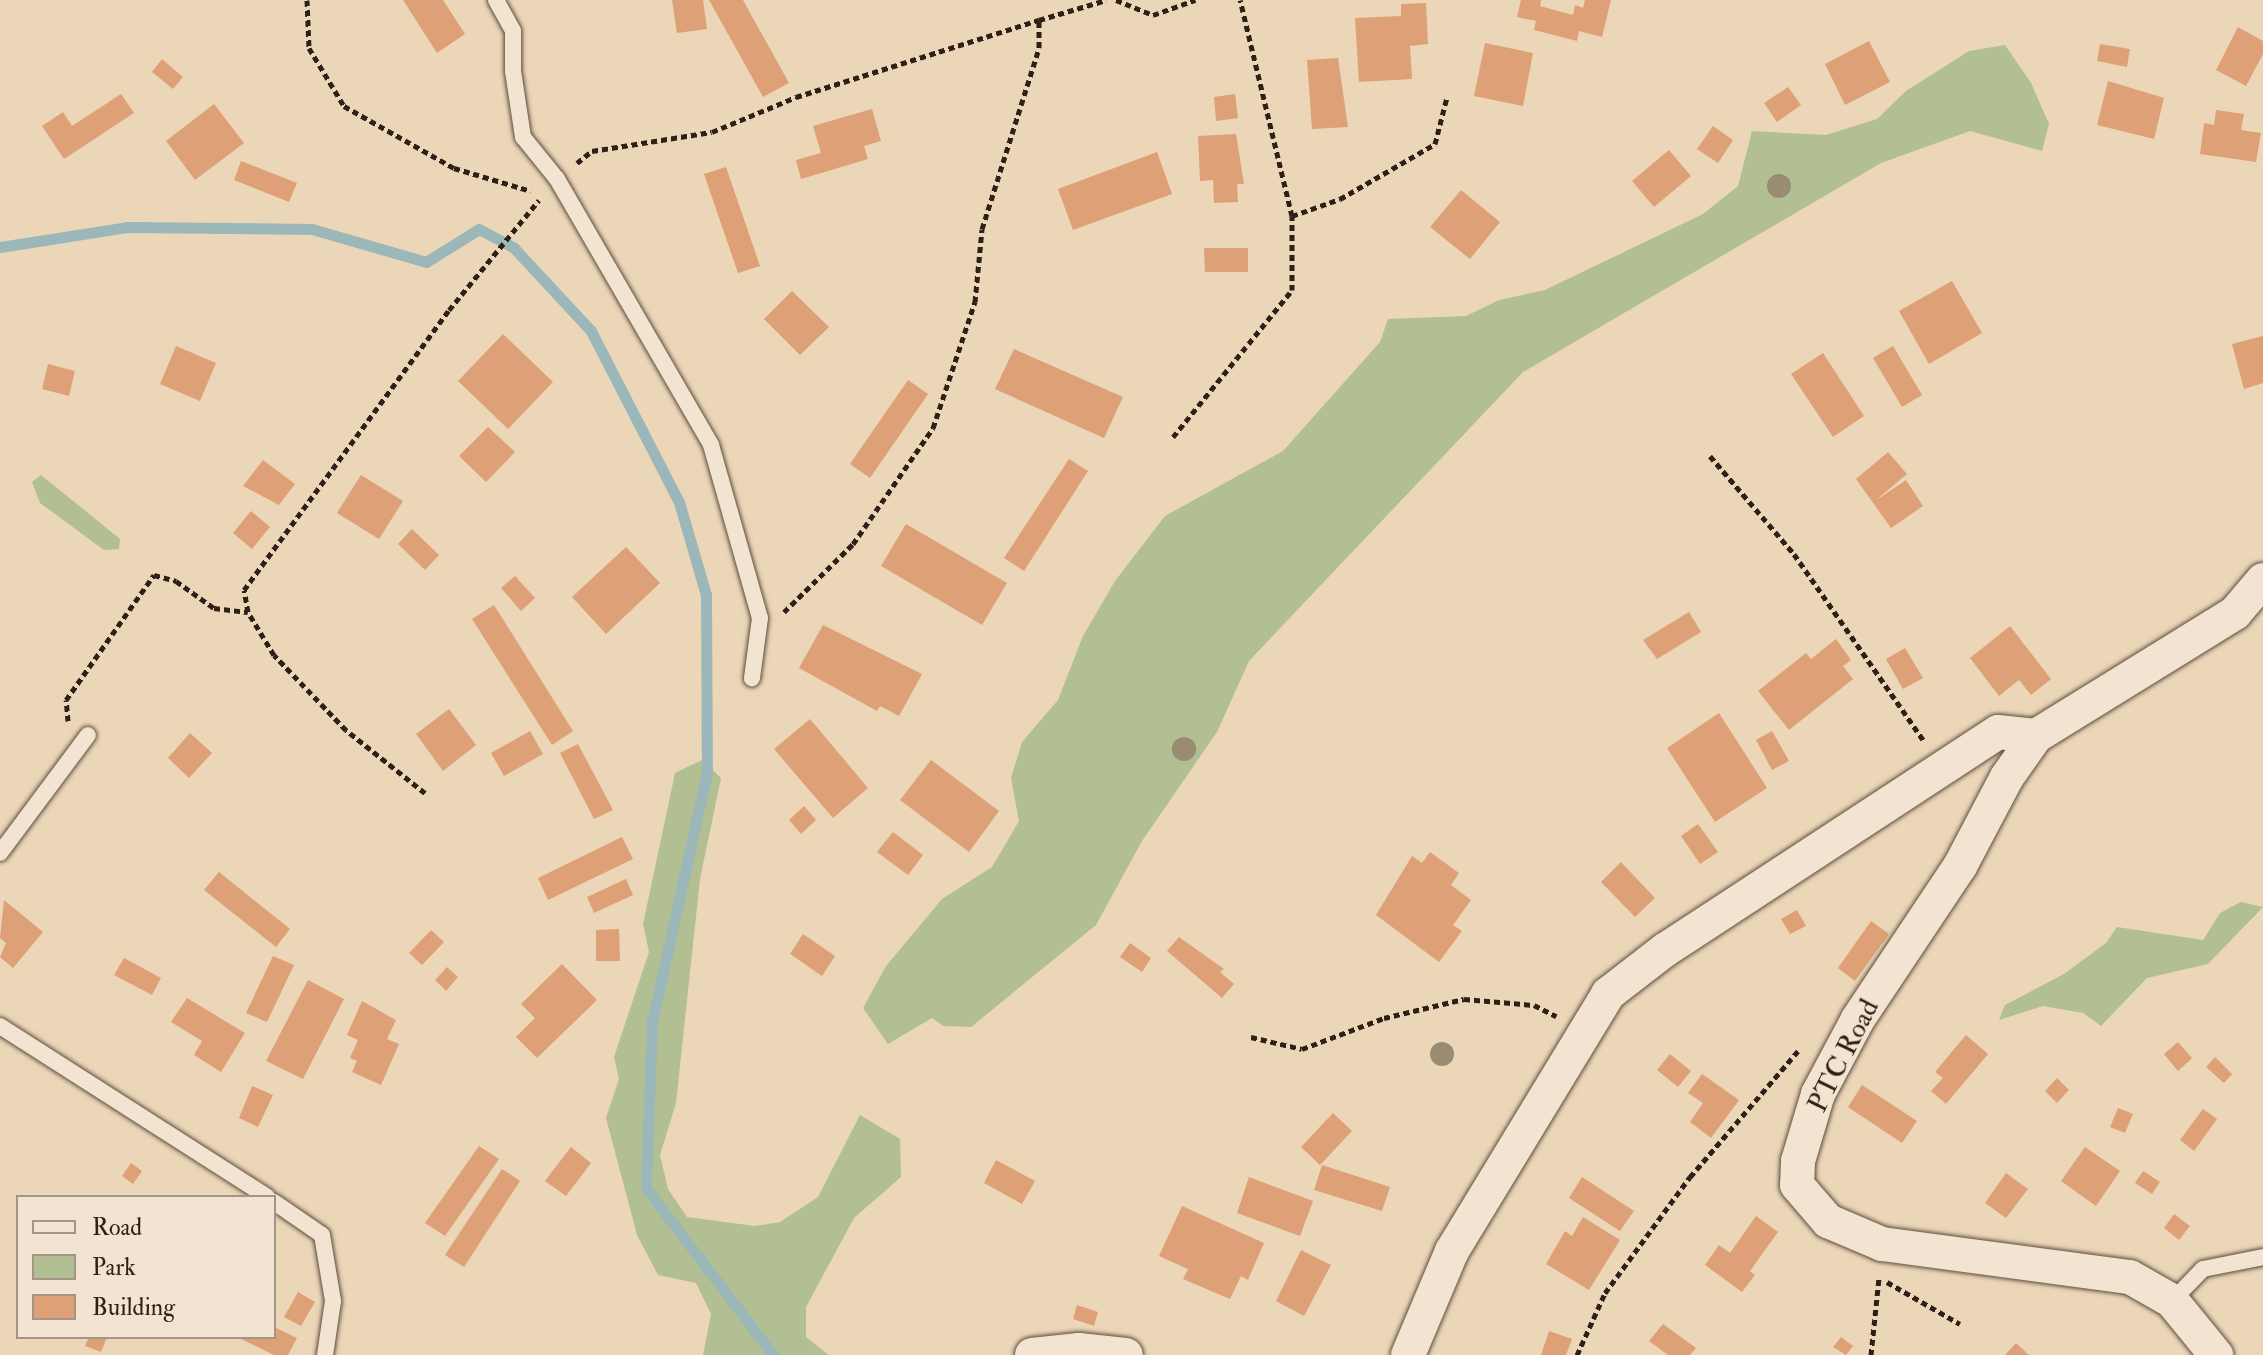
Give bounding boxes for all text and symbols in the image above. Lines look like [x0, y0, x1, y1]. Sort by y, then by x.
street label: PTC Road [1801, 994, 1887, 1118]
legend [16, 1195, 276, 1339]
text: Road [92, 1212, 142, 1243]
text: Park [92, 1252, 136, 1283]
text: Building [92, 1292, 175, 1323]

